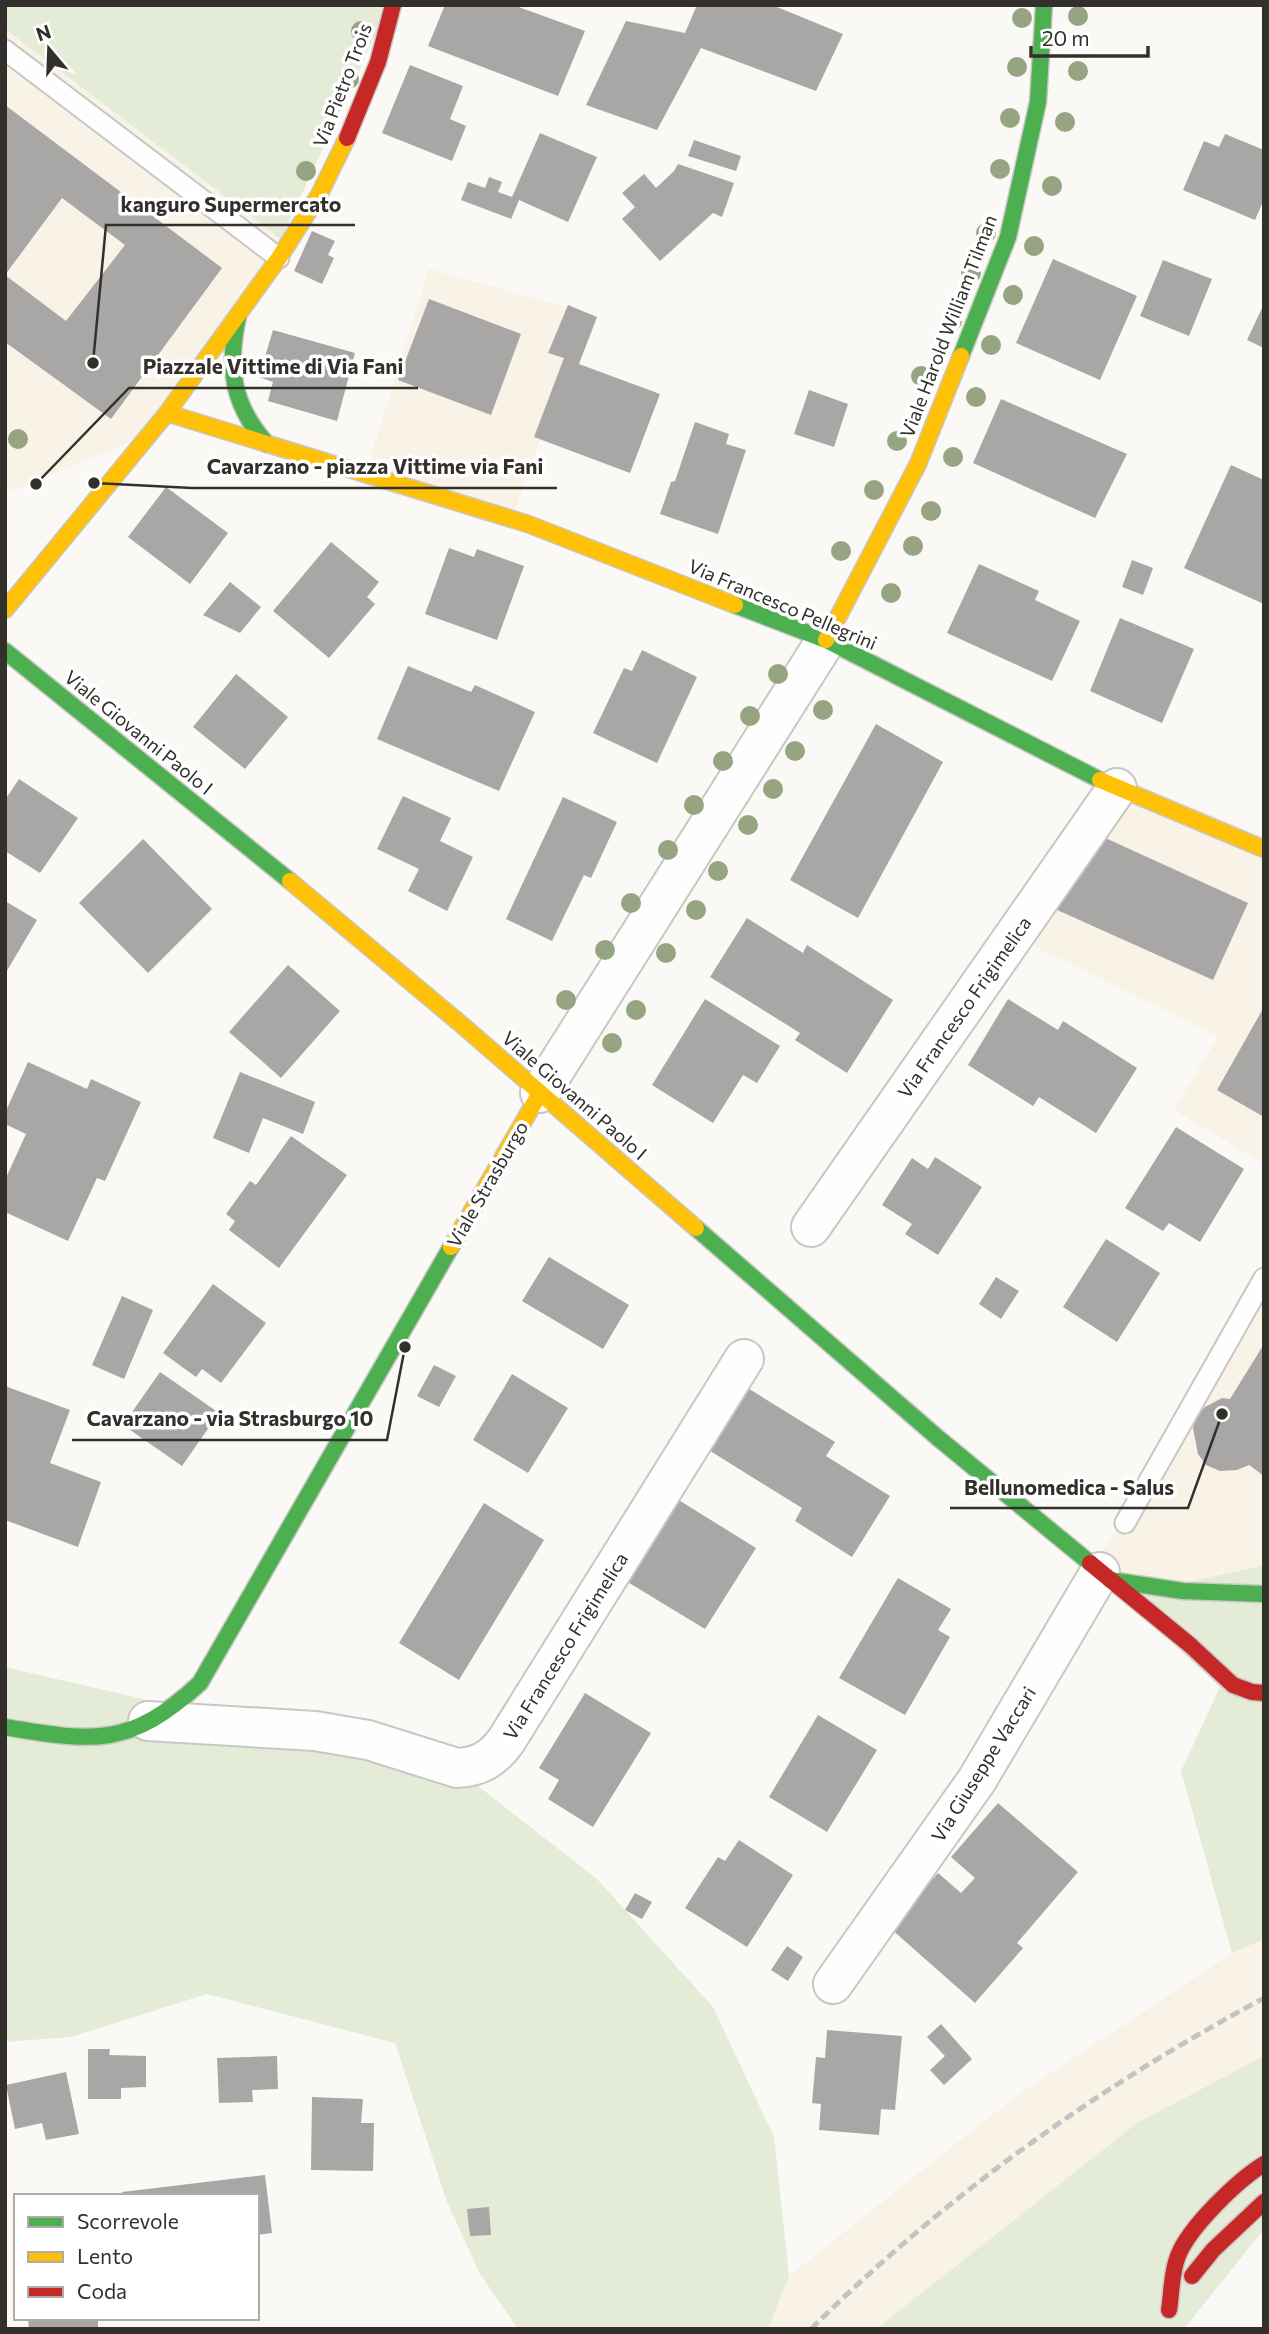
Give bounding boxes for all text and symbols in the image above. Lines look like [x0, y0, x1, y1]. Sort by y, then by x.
north arrow [14, 14, 84, 84]
scale bar [1031, 14, 1148, 58]
text: N [33, 19, 54, 46]
street label: Via Pietro Trois [308, 20, 376, 150]
text: 20 m [1042, 25, 1090, 50]
callout: kanguro Supermercato [106, 183, 355, 225]
text: kanguro Supermercato [121, 191, 341, 216]
street label: Viale Harold William Tilman [895, 211, 1001, 441]
callout: Piazzale Vittime di Via Fani [129, 346, 418, 388]
text: Piazzale Vittime di Via Fani [143, 353, 403, 378]
callout: Cavarzano - piazza Vittime via Fani [192, 446, 557, 488]
text: Cavarzano - piazza Vittime via Fani [207, 453, 543, 478]
street label: Via Francesco Pellegrini [685, 554, 881, 654]
street label: Viale Giovanni Paolo I [60, 665, 218, 799]
street label: Via Francesco Frigimelica [892, 912, 1036, 1102]
street label: Viale Giovanni Paolo I [498, 1026, 652, 1164]
street label: Viale Strasburgo [442, 1117, 532, 1251]
callout: Cavarzano - via Strasburgo 10 [72, 1398, 387, 1440]
text: Cavarzano - via Strasburgo 10 [87, 1405, 374, 1430]
callout: Bellunomedica - Salus [950, 1466, 1188, 1508]
text: Bellunomedica - Salus [964, 1474, 1174, 1499]
street label: Via Francesco Frigimelica [498, 1548, 632, 1744]
street label: Via Giuseppe Vaccari [926, 1682, 1040, 1846]
legend [14, 2194, 259, 2320]
text: Scorrevole [77, 2208, 179, 2233]
text: Lento [77, 2243, 133, 2268]
text: Coda [77, 2278, 127, 2303]

